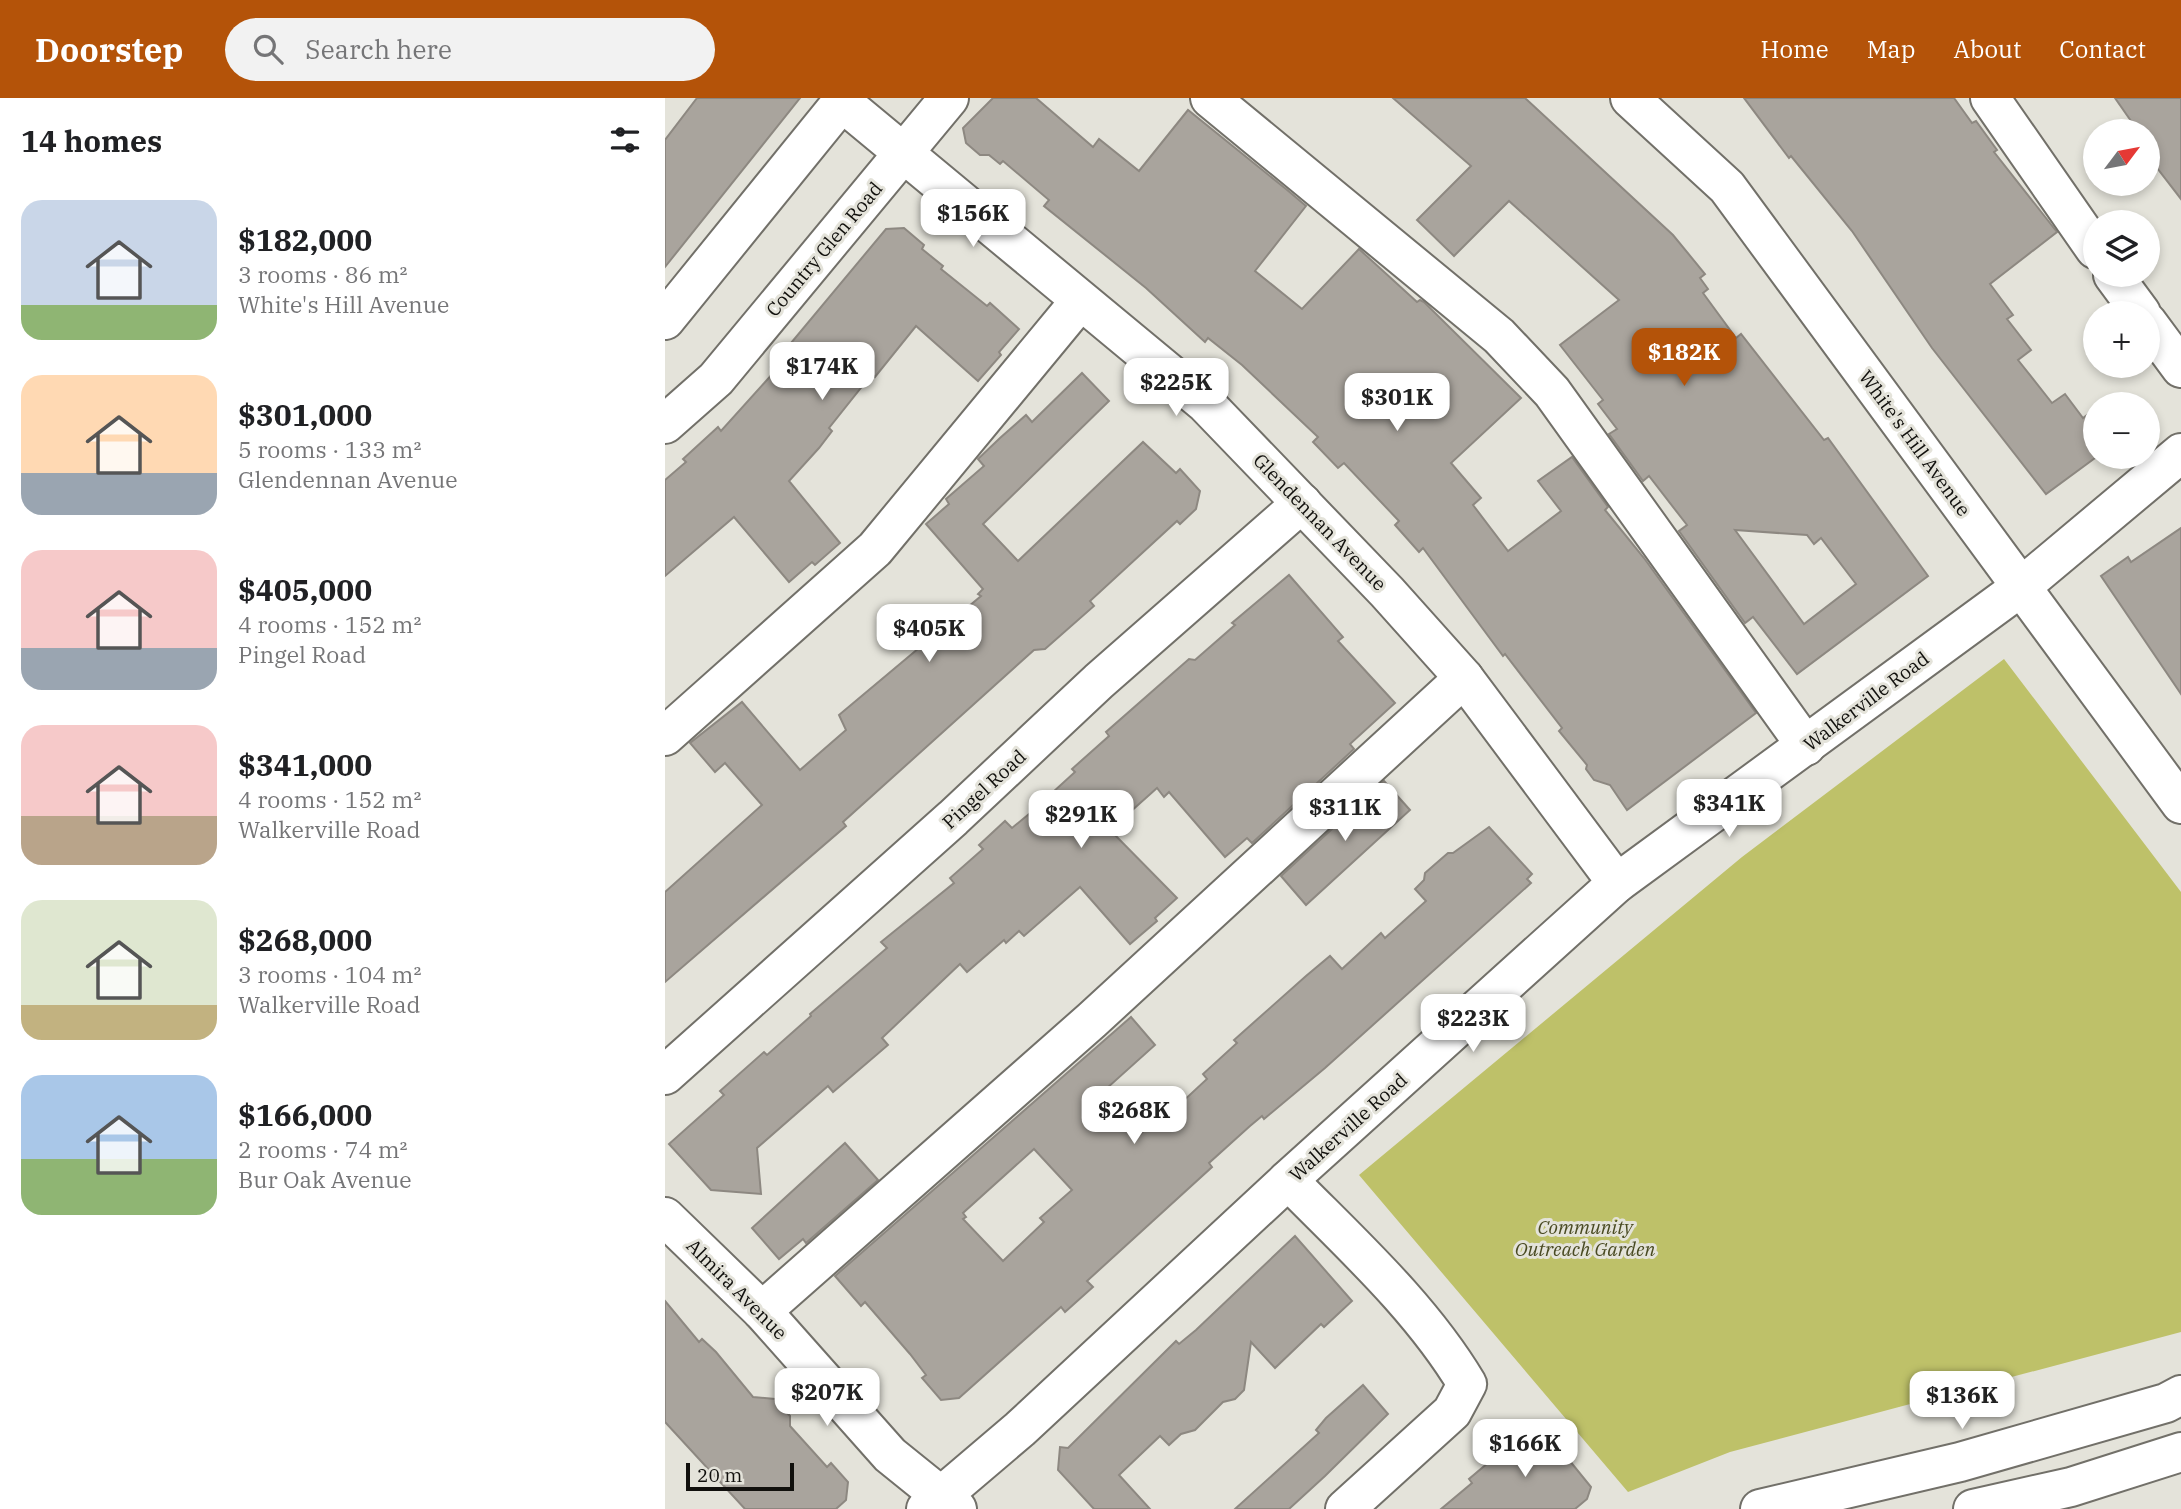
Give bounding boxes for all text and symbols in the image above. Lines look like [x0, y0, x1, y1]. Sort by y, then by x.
search box [225, 18, 715, 81]
text: Doorstep [35, 28, 183, 71]
icon: search [249, 30, 287, 68]
text: Search here [305, 32, 452, 66]
text: Home [1761, 33, 1829, 65]
text: Map [1867, 33, 1915, 65]
text: About [1953, 33, 2021, 65]
text: Contact [2059, 33, 2146, 65]
north arrow [2083, 119, 2159, 196]
map controls [2083, 119, 2160, 469]
text: 14 homes [21, 121, 162, 160]
icon: filters [606, 121, 644, 159]
street label: Country Glen Road [761, 177, 887, 321]
pin: $156K [924, 190, 1022, 249]
text: $156K [937, 197, 1009, 227]
button: layers [2083, 210, 2160, 287]
text: $182,000 [238, 220, 372, 259]
icon: home [77, 228, 161, 312]
text: 3 rooms · 86 m² [238, 259, 408, 289]
text: White's Hill Avenue [238, 289, 449, 319]
button: + [2083, 301, 2160, 378]
pin: $182K [1635, 328, 1733, 388]
text: $182K [1648, 336, 1720, 366]
pin: $174K [773, 342, 871, 402]
text: $174K [786, 350, 858, 380]
pin: $225K [1127, 358, 1225, 418]
street label: White's Hill Avenue [1854, 365, 1976, 521]
text: $225K [1140, 366, 1212, 396]
pin: $301K [1348, 374, 1446, 433]
text: $301K [1361, 381, 1433, 411]
button: − [2083, 392, 2160, 469]
text: $301,000 [238, 395, 372, 434]
icon: home [77, 403, 161, 487]
text: 5 rooms · 133 m² [238, 434, 421, 464]
street label: Glendennan Avenue [1248, 448, 1392, 596]
text: Glendennan Avenue [238, 464, 458, 494]
text: $405,000 [238, 570, 372, 609]
icon: home [77, 578, 161, 662]
pin: $405K [880, 604, 978, 664]
text: 4 rooms · 152 m² [238, 609, 421, 639]
text: $405K [893, 612, 965, 642]
text: Pingel Road [238, 639, 366, 669]
street label: Walkerville Road [1799, 646, 1933, 756]
street label: Pingel Road [937, 744, 1031, 834]
text: $341,000 [238, 745, 372, 784]
icon: home [77, 753, 161, 837]
pin: $341K [1680, 780, 1778, 839]
text: 4 rooms · 152 m² [238, 784, 421, 814]
pin: $311K [1296, 784, 1394, 843]
text: $341K [1693, 787, 1765, 817]
pin: $291K [1032, 790, 1130, 850]
text: $311K [1309, 791, 1381, 821]
text: $291K [1045, 798, 1117, 828]
text: Walkerville Road [238, 814, 420, 844]
text: $268,000 [238, 920, 372, 959]
icon: home [77, 928, 161, 1012]
text: 3 rooms · 104 m² [238, 959, 421, 989]
text: Walkerville Road [238, 989, 420, 1019]
pin: $223K [1424, 995, 1522, 1054]
text: $223K [1437, 1002, 1509, 1032]
street label: Walkerville Road [1284, 1068, 1412, 1186]
pin: $268K [1085, 1086, 1183, 1146]
text: $268K [1098, 1094, 1170, 1124]
text: $166,000 [238, 1095, 372, 1134]
icon: home [77, 1103, 161, 1187]
text: 2 rooms · 74 m² [238, 1134, 408, 1164]
text: Bur Oak Avenue [238, 1164, 412, 1194]
park label: Community Outreach Garden [1515, 1215, 1655, 1261]
street label: Almira Avenue [682, 1234, 792, 1344]
pin: $207K [778, 1368, 876, 1428]
pin: $136K [1913, 1372, 2011, 1431]
text: $207K [791, 1376, 863, 1406]
text: $136K [1926, 1379, 1998, 1409]
pin: $166K [1476, 1420, 1574, 1479]
text: $166K [1489, 1427, 1561, 1457]
scale bar [686, 1460, 795, 1492]
text: 20 m [697, 1463, 742, 1487]

